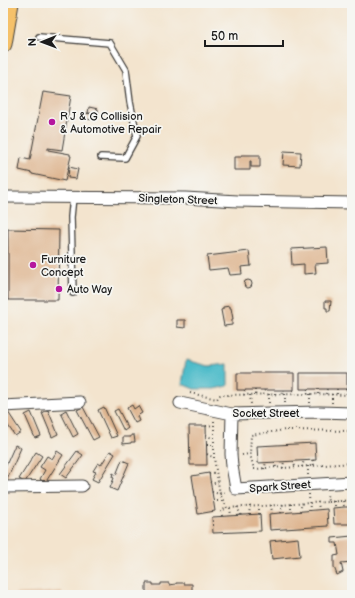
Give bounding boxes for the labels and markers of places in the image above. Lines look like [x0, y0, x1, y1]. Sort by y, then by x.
place label: R J & G Collision & Automotive Repair [60, 110, 162, 136]
marker: R J & G Collision & Automotive Repair [47, 117, 57, 127]
place label: Furniture Concept [41, 253, 87, 279]
marker: Furniture Concept [28, 260, 38, 270]
place label: Auto Way [67, 283, 112, 296]
marker: Auto Way [54, 284, 64, 294]

